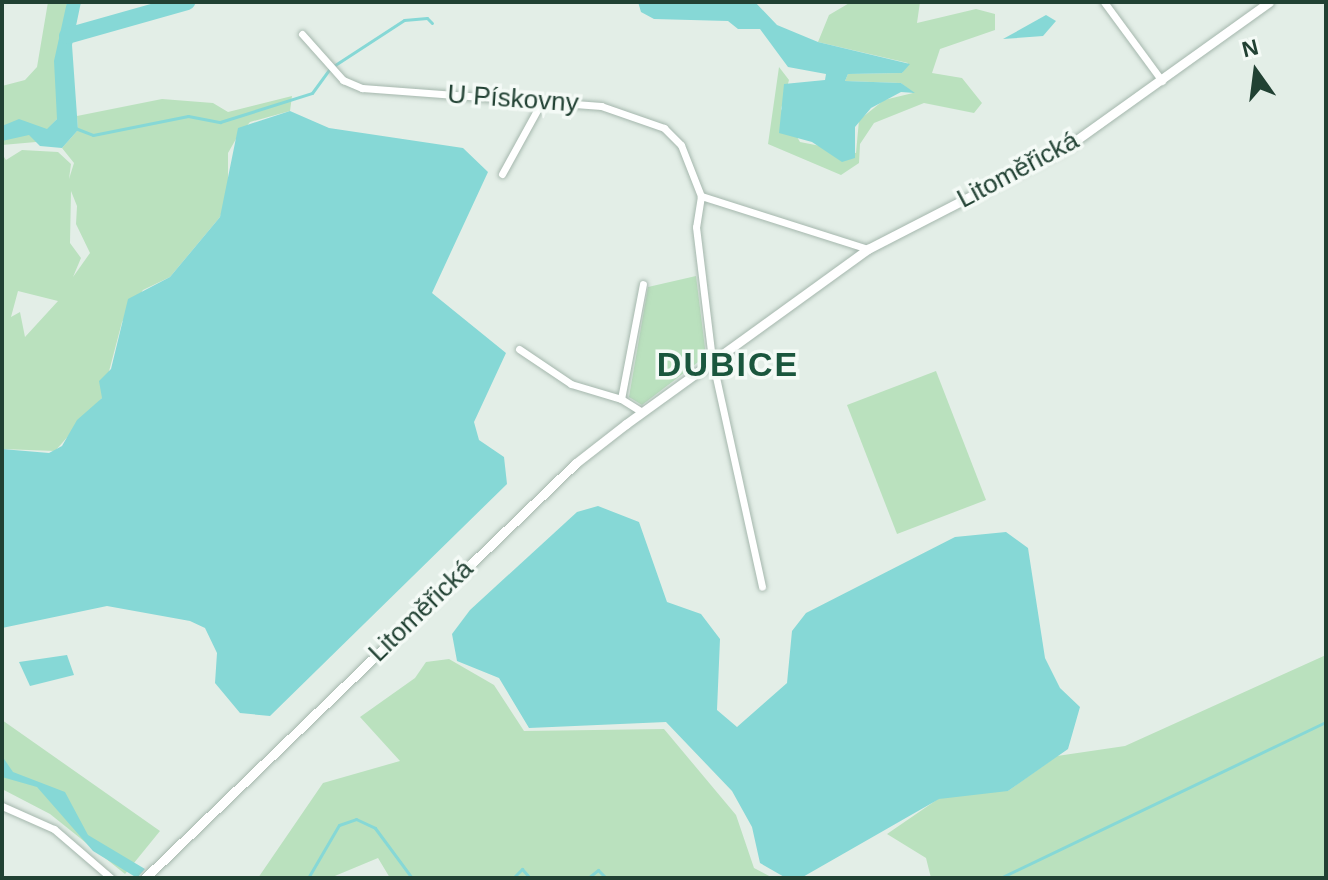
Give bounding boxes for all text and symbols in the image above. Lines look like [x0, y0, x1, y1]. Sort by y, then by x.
north arrow [1216, 32, 1296, 112]
text: N [1239, 34, 1261, 62]
street label: U Pískovny [446, 79, 580, 119]
street label: Litoměřická [952, 125, 1084, 215]
district label: DUBICE [657, 345, 799, 385]
street label: Litoměřická [362, 554, 480, 668]

